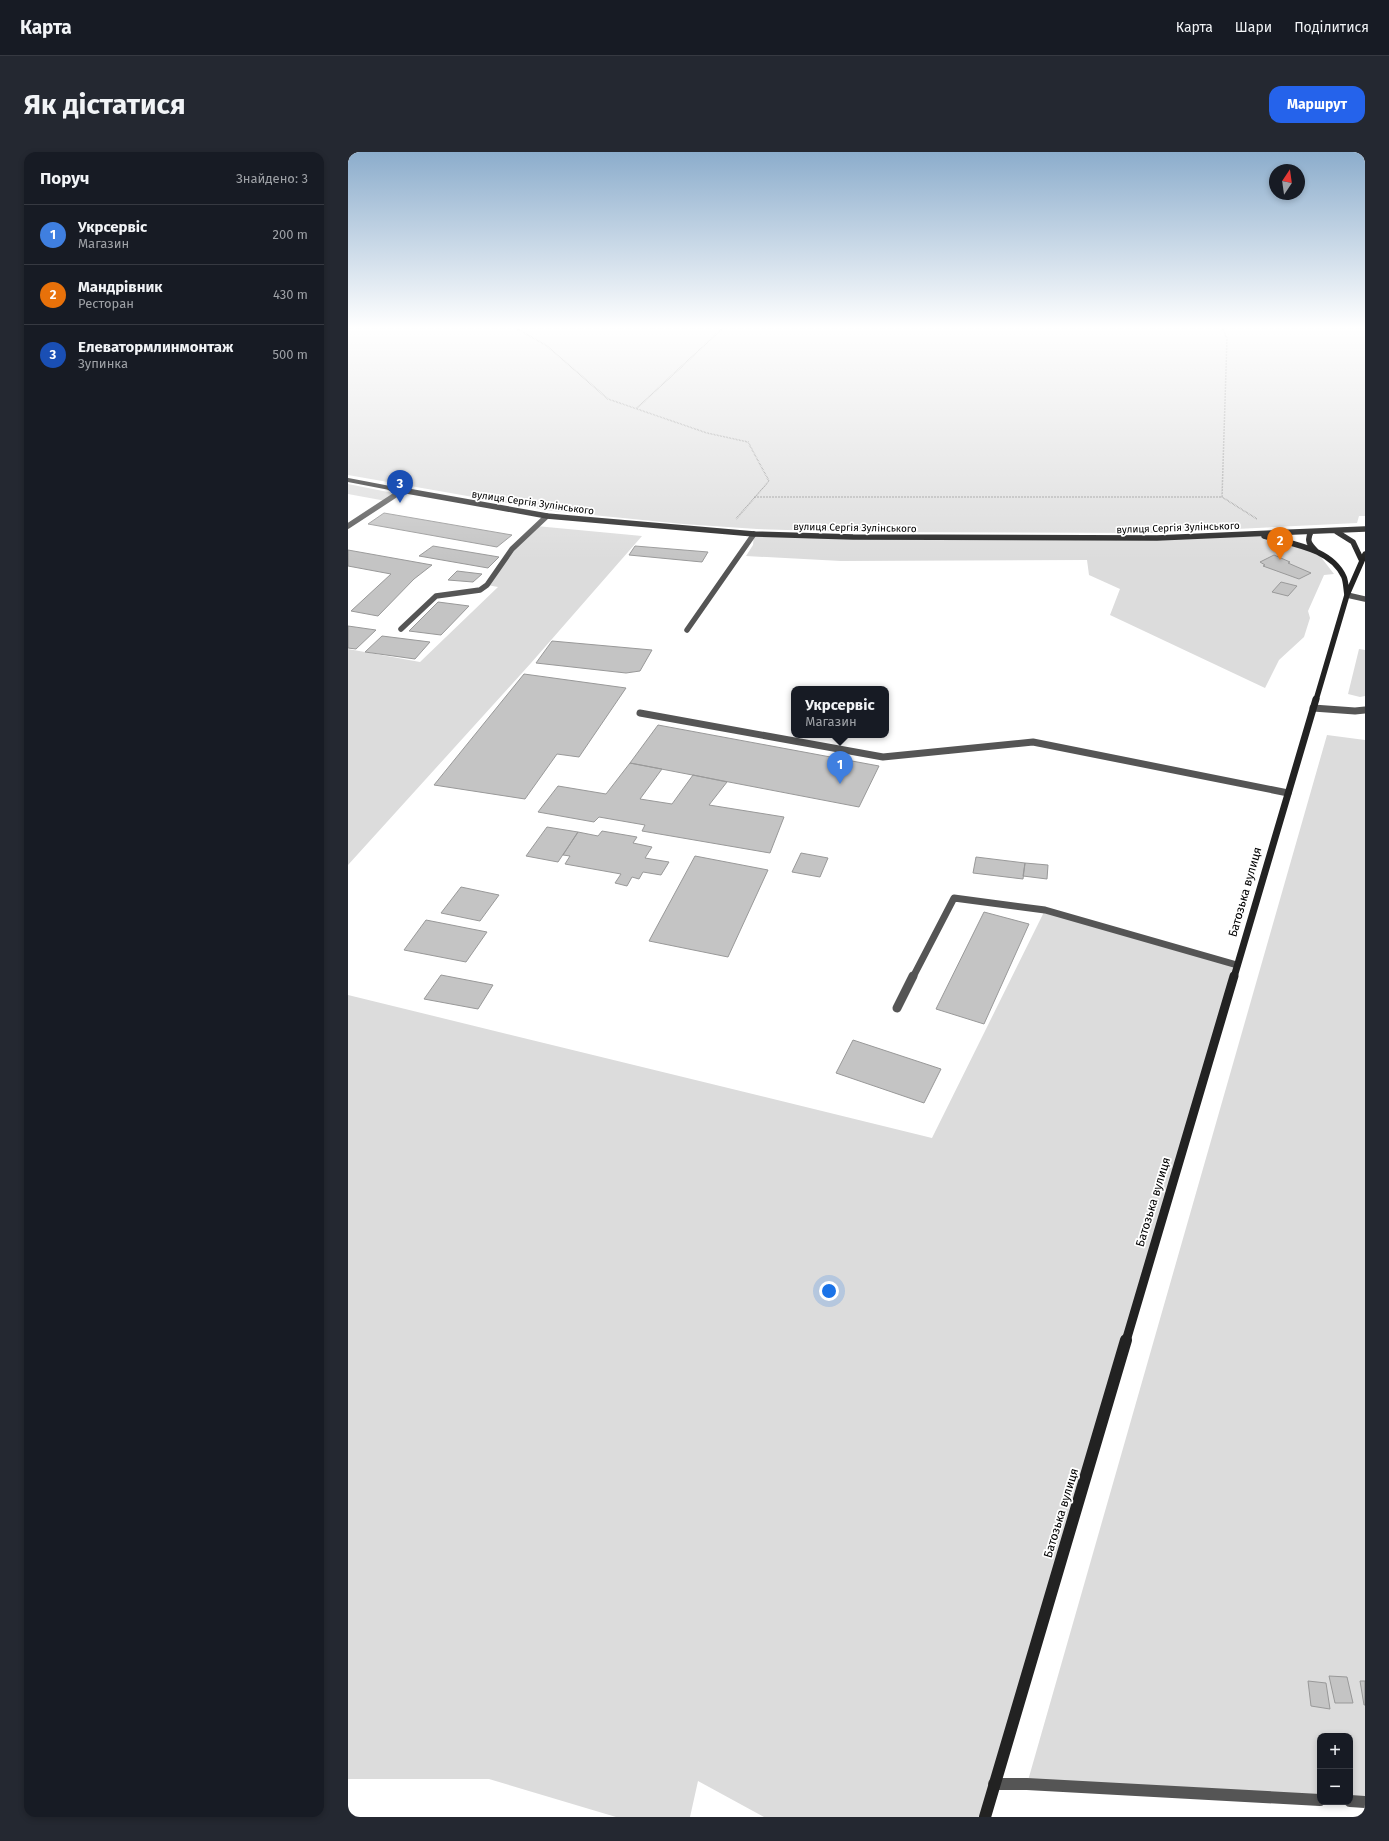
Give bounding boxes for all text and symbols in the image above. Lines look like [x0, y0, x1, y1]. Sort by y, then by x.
text: Карта [20, 16, 72, 39]
text: Карта [1176, 19, 1213, 36]
text: Шари [1235, 19, 1272, 36]
text: Поділитися [1294, 19, 1369, 36]
button: Маршрут [1269, 86, 1365, 123]
text: Як дістатися [24, 88, 186, 121]
north arrow [1269, 164, 1305, 200]
text: Поруч [40, 168, 89, 189]
text: Знайдено: 3 [236, 171, 308, 186]
text: Укрсервіс [78, 218, 147, 236]
text: 1 [50, 227, 56, 242]
text: 200 m [272, 227, 308, 242]
text: Магазин [78, 236, 129, 251]
text: Мандрівник [78, 278, 163, 296]
text: 2 [50, 287, 56, 302]
text: 430 m [273, 287, 308, 302]
text: Ресторан [78, 296, 134, 311]
text: Елеватормлинмонтаж [78, 338, 233, 356]
text: 3 [50, 347, 56, 362]
text: 500 m [272, 347, 308, 362]
text: Зупинка [78, 356, 128, 371]
pin: 3 [387, 470, 413, 503]
street label: вулиця Сергія Зулінського [471, 487, 595, 518]
street label: вулиця Сергія Зулінського [1116, 519, 1240, 536]
street label: вулиця Сергія Зулінського [793, 520, 917, 535]
pin: 2 [1267, 527, 1293, 560]
popup [791, 686, 889, 738]
text: Укрсервіс [805, 696, 875, 714]
text: Магазин [805, 714, 857, 729]
pin: 1 [827, 751, 853, 784]
street label: Батозька вулиця [1225, 845, 1265, 939]
street label: Батозька вулиця [1133, 1155, 1173, 1249]
your location [819, 1281, 839, 1301]
street label: Батозька вулиця [1041, 1466, 1081, 1560]
map controls [1317, 1733, 1353, 1805]
button: + [1317, 1733, 1353, 1769]
button: − [1317, 1769, 1353, 1805]

